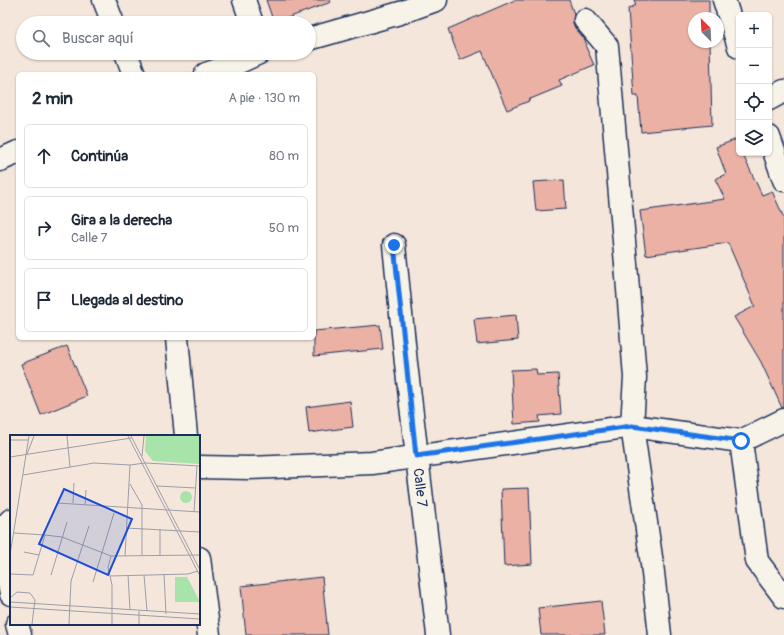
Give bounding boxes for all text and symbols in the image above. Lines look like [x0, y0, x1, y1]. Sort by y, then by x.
north arrow [688, 12, 724, 48]
map controls [736, 12, 772, 156]
button: + [736, 12, 772, 48]
search box [16, 16, 316, 60]
icon: search [30, 27, 52, 49]
text: Buscar aquí [62, 29, 134, 48]
button: − [736, 48, 772, 84]
button: locate [736, 84, 772, 120]
text: 2 min [32, 88, 73, 109]
text: A pie · 130 m [228, 90, 300, 106]
button: layers [736, 120, 772, 156]
icon: ahead [33, 145, 55, 167]
text: Continúa [71, 147, 128, 166]
text: 80 m [269, 148, 299, 164]
text: Gira a la derecha [71, 211, 172, 230]
icon: right [33, 217, 55, 239]
text: 50 m [269, 220, 299, 236]
text: Calle 7 [71, 230, 107, 246]
route end [385, 236, 403, 254]
icon: arrive [33, 289, 55, 311]
text: Llegada al destino [71, 291, 183, 310]
route start [732, 432, 750, 450]
inset map [10, 435, 200, 625]
street label: Calle 7 [410, 467, 431, 509]

